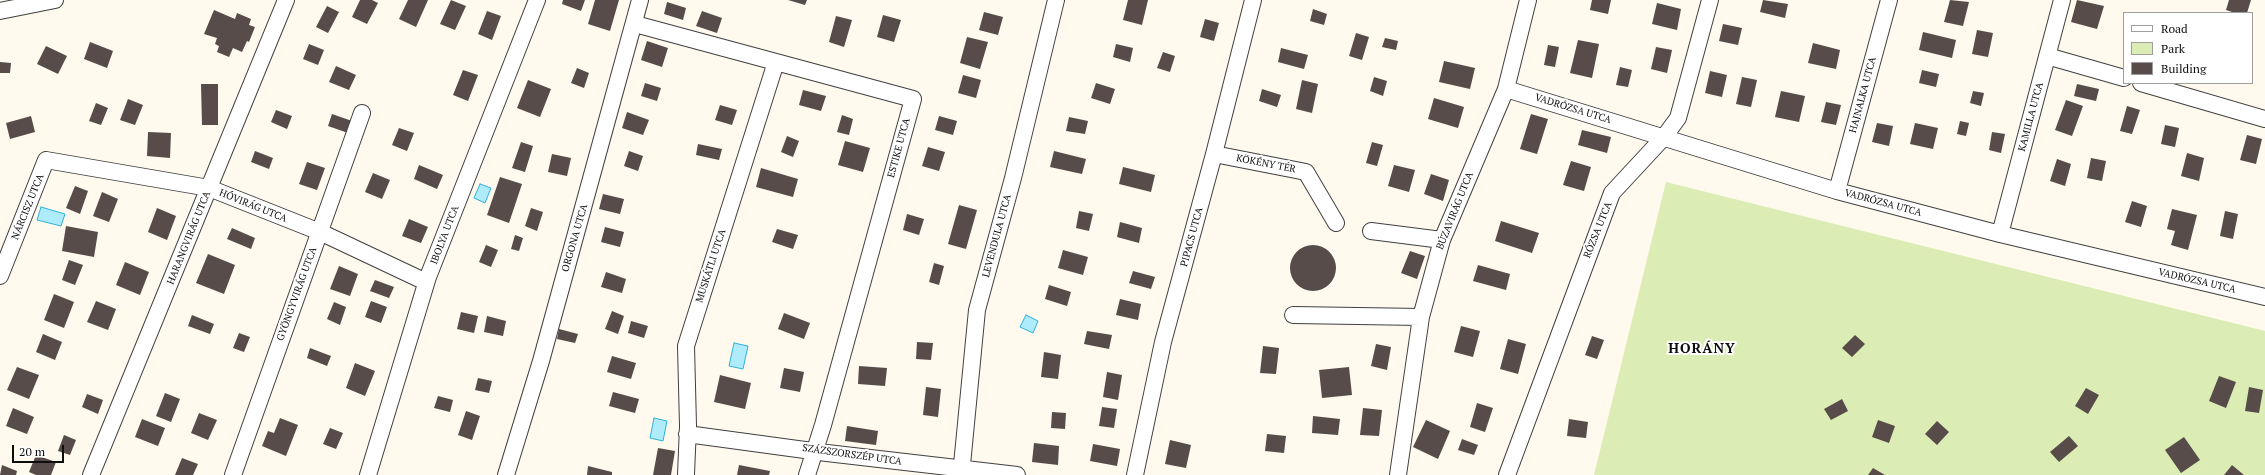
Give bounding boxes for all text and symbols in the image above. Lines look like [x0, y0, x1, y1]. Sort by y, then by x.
legend [2123, 12, 2253, 84]
text: Road [2161, 21, 2188, 36]
text: Park [2161, 41, 2185, 56]
street label: HAJNALKA UTCA [1847, 56, 1879, 134]
text: Building [2161, 61, 2206, 76]
street label: KAMILLA UTCA [2016, 81, 2046, 153]
street label: VADRÓZSA UTCA [1533, 92, 1613, 126]
street label: ESTIKE UTCA [885, 117, 913, 179]
street label: KÖKÉNY TÉR [1235, 152, 1297, 176]
street label: BÚZAVIRÁG UTCA [1434, 170, 1476, 252]
street label: NÁRCISZ UTCA [9, 172, 47, 242]
street label: HÓVIRÁG UTCA [217, 187, 289, 225]
street label: VADRÓZSA UTCA [1843, 187, 1923, 219]
street label: HARANGVIRÁG UTCA [165, 190, 213, 286]
street label: LEVENDULA UTCA [980, 193, 1014, 279]
street label: RÓZSA UTCA [1581, 200, 1615, 260]
street label: ORGONA UTCA [560, 203, 590, 273]
street label: IBOLYA UTCA [428, 204, 462, 266]
street label: PIPACS UTCA [1178, 206, 1206, 268]
street label: MUSKÁTLI UTCA [694, 228, 728, 304]
street label: GYÖNGYVIRÁG UTCA [274, 245, 320, 343]
street label: VADRÓZSA UTCA [2157, 266, 2237, 296]
district label: HORÁNY [1668, 341, 1736, 357]
scale bar [14, 437, 66, 463]
street label: SZÁZSZORSZÉP UTCA [801, 442, 903, 468]
text: 20 m [19, 444, 45, 459]

